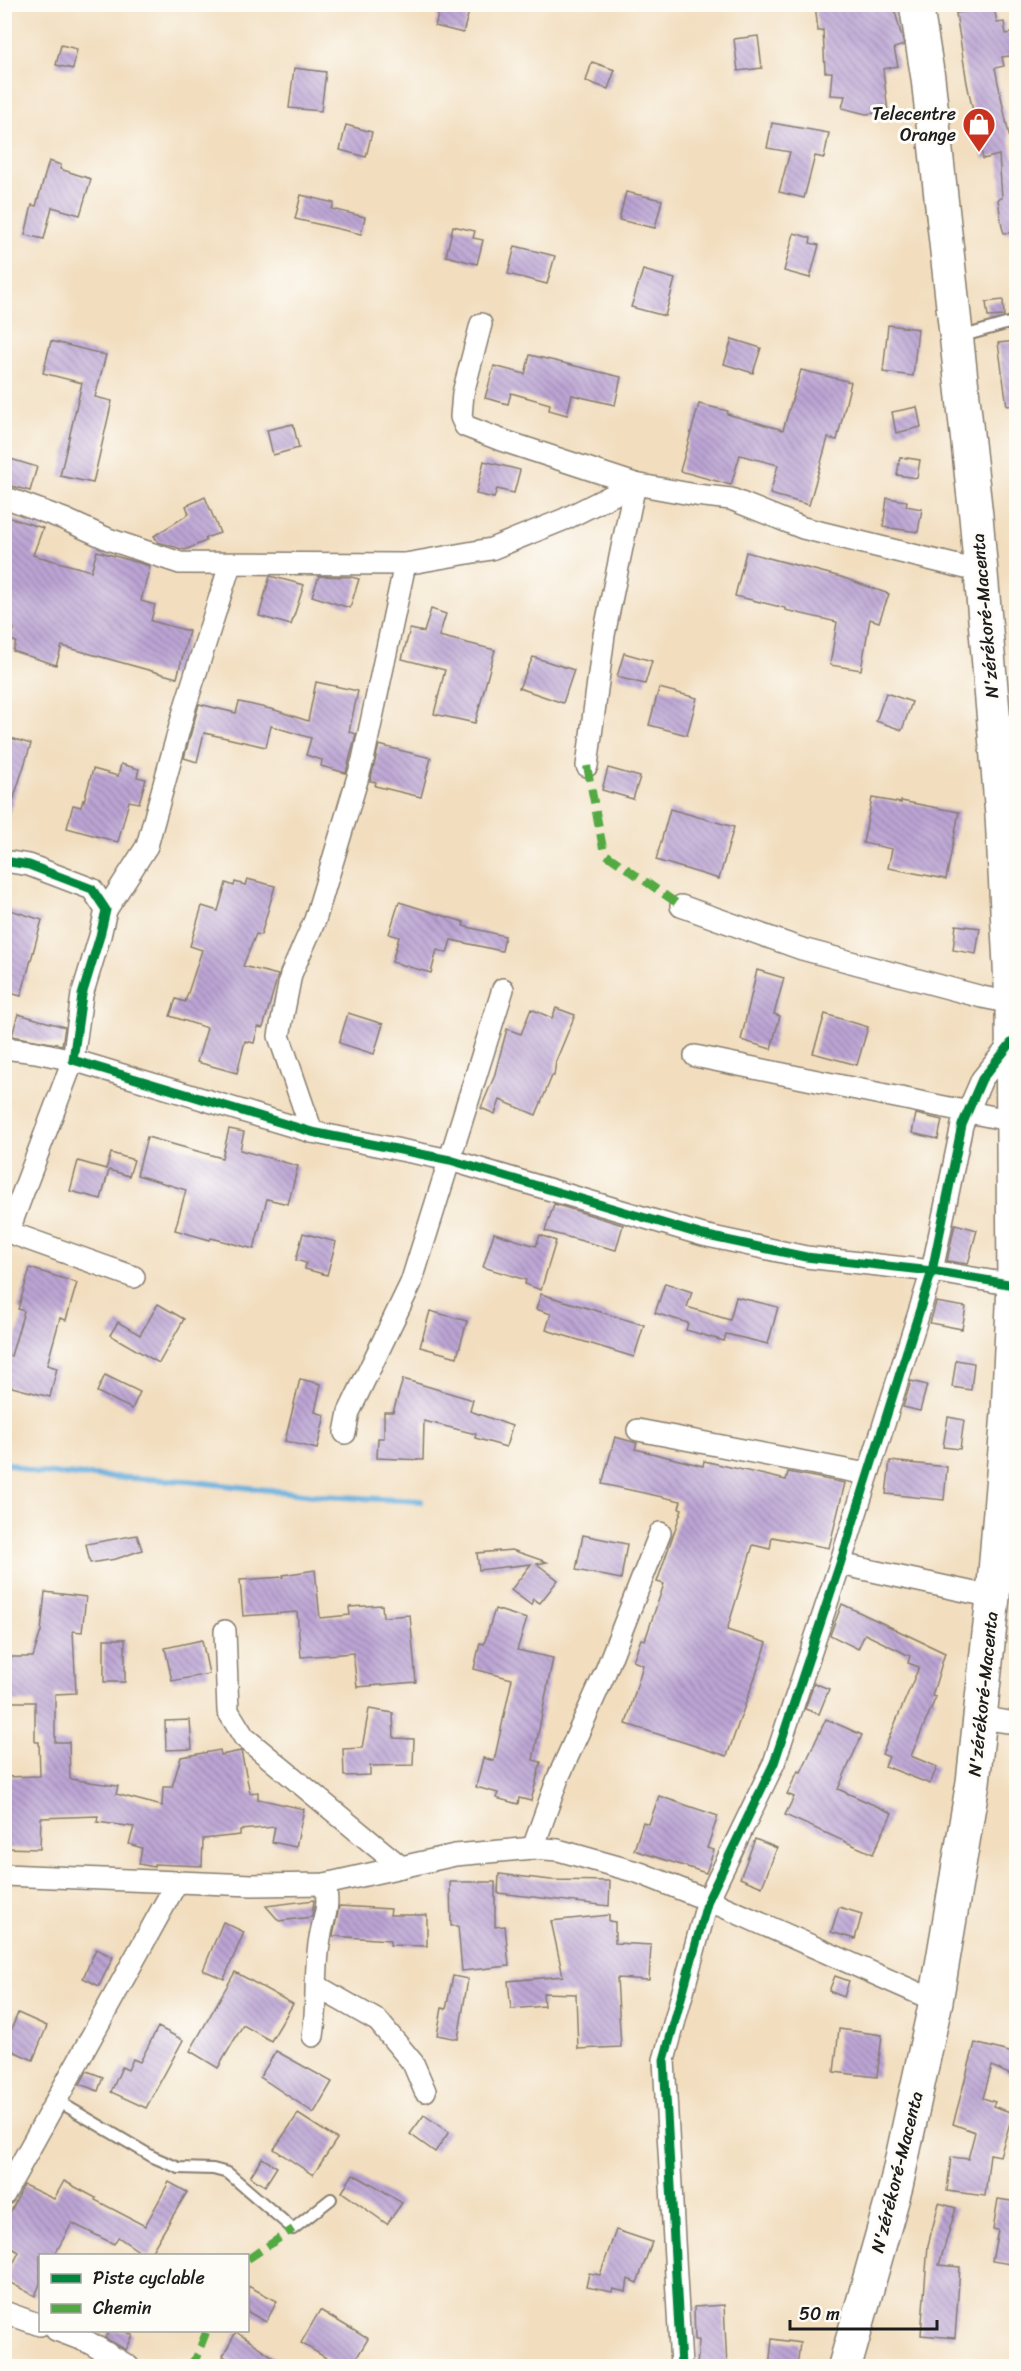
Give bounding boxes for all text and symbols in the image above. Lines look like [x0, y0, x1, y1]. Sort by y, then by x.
place label: Telecentre Orange [872, 98, 956, 151]
shop icon: Telecentre Orange [961, 106, 997, 153]
street label: N'zérékoré-Macenta [962, 532, 1008, 700]
street label: N'zérékoré-Macenta [958, 1610, 1008, 1778]
street label: N'zérékoré-Macenta [861, 2088, 933, 2256]
legend [39, 2254, 249, 2332]
text: Piste cyclable [93, 2262, 205, 2294]
text: Chemin [93, 2292, 152, 2324]
scale bar [790, 2293, 937, 2331]
text: 50 m [799, 2298, 840, 2330]

